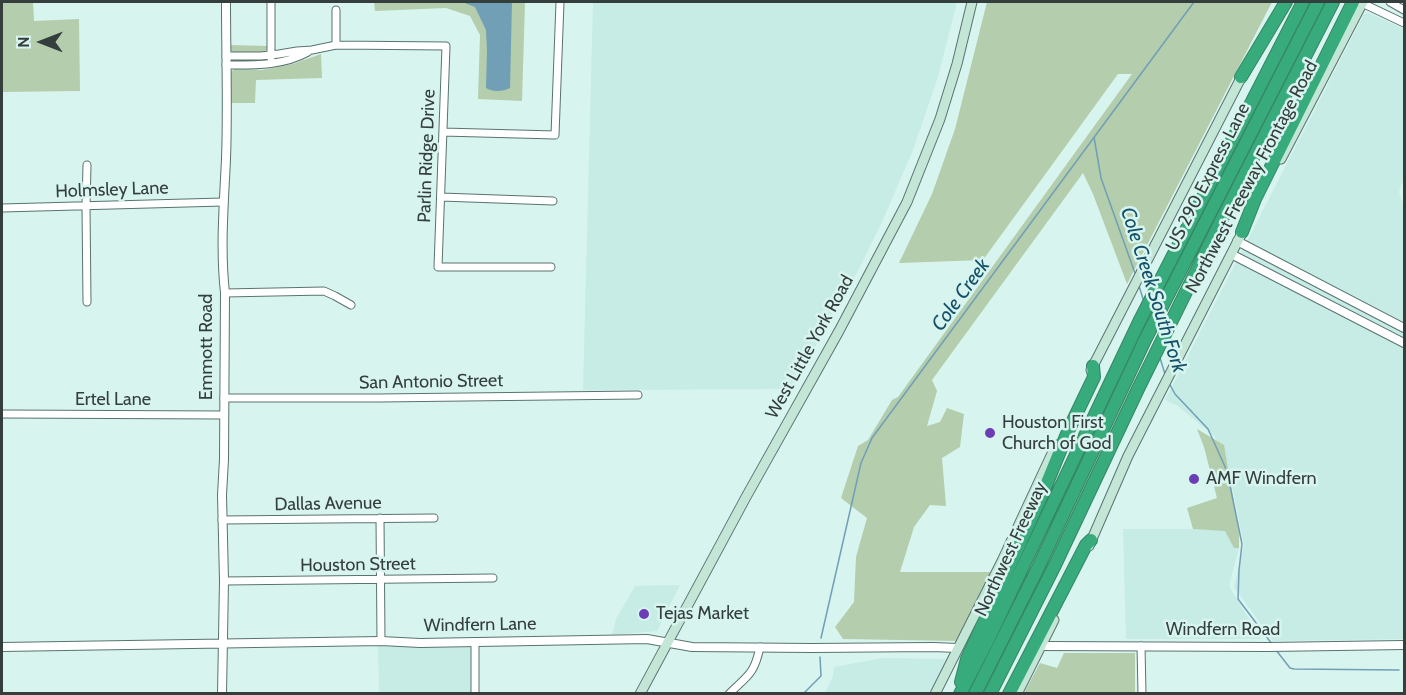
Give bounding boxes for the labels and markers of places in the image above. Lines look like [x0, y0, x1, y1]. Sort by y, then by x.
place label: Houston First Church of God [1002, 412, 1111, 454]
marker: Houston First Church of God [983, 426, 997, 440]
place label: AMF Windfern [1206, 468, 1317, 490]
marker: AMF Windfern [1187, 472, 1201, 486]
place label: Tejas Market [656, 603, 749, 625]
marker: Tejas Market [637, 607, 651, 621]

